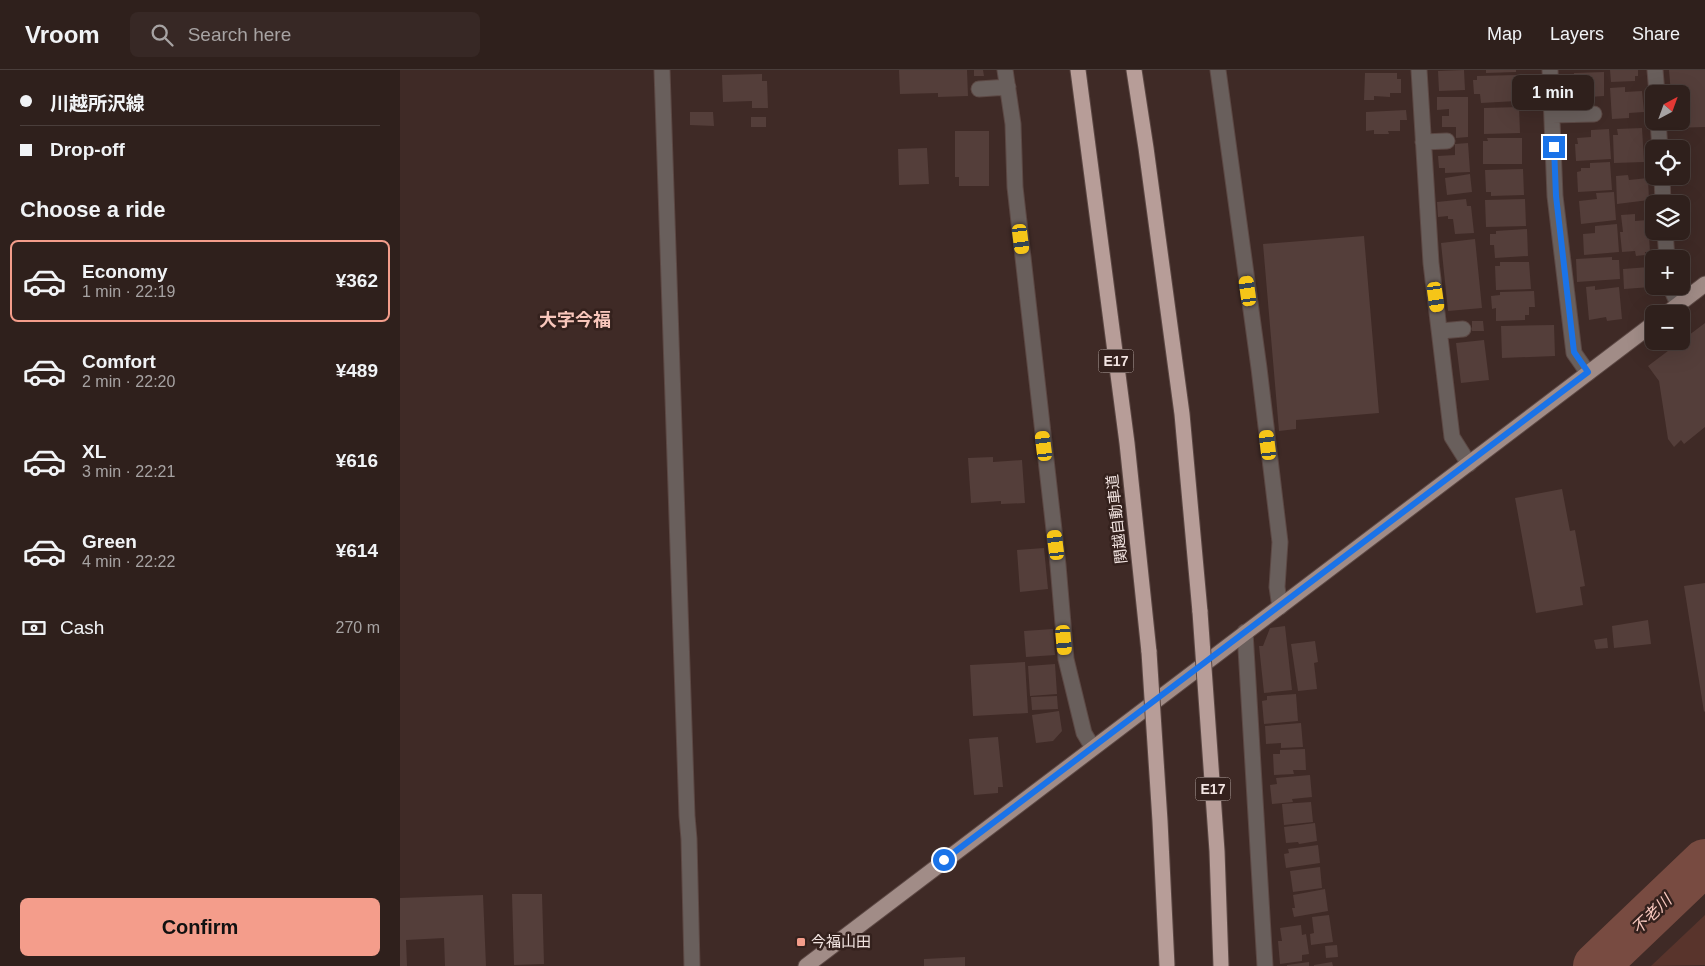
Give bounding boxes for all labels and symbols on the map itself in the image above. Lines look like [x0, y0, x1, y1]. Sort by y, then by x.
callout: 1 min [1513, 75, 1595, 110]
north arrow [1645, 85, 1690, 130]
route end [1543, 136, 1565, 158]
car [1011, 223, 1030, 255]
car [1238, 275, 1257, 307]
car [1426, 281, 1445, 313]
district label: 大字今福 [539, 310, 611, 330]
road number: E17 [1098, 350, 1134, 372]
car [1258, 429, 1277, 461]
car [1034, 430, 1053, 462]
street label: 関越自動車道 [1103, 473, 1130, 565]
car [1046, 529, 1065, 561]
car [1055, 624, 1072, 656]
road number: E17 [1196, 778, 1230, 801]
route start [933, 849, 955, 871]
water label: 不老川 [1628, 890, 1676, 937]
place label: 今福山田 [811, 933, 871, 950]
marker: 今福山田 [795, 936, 807, 948]

